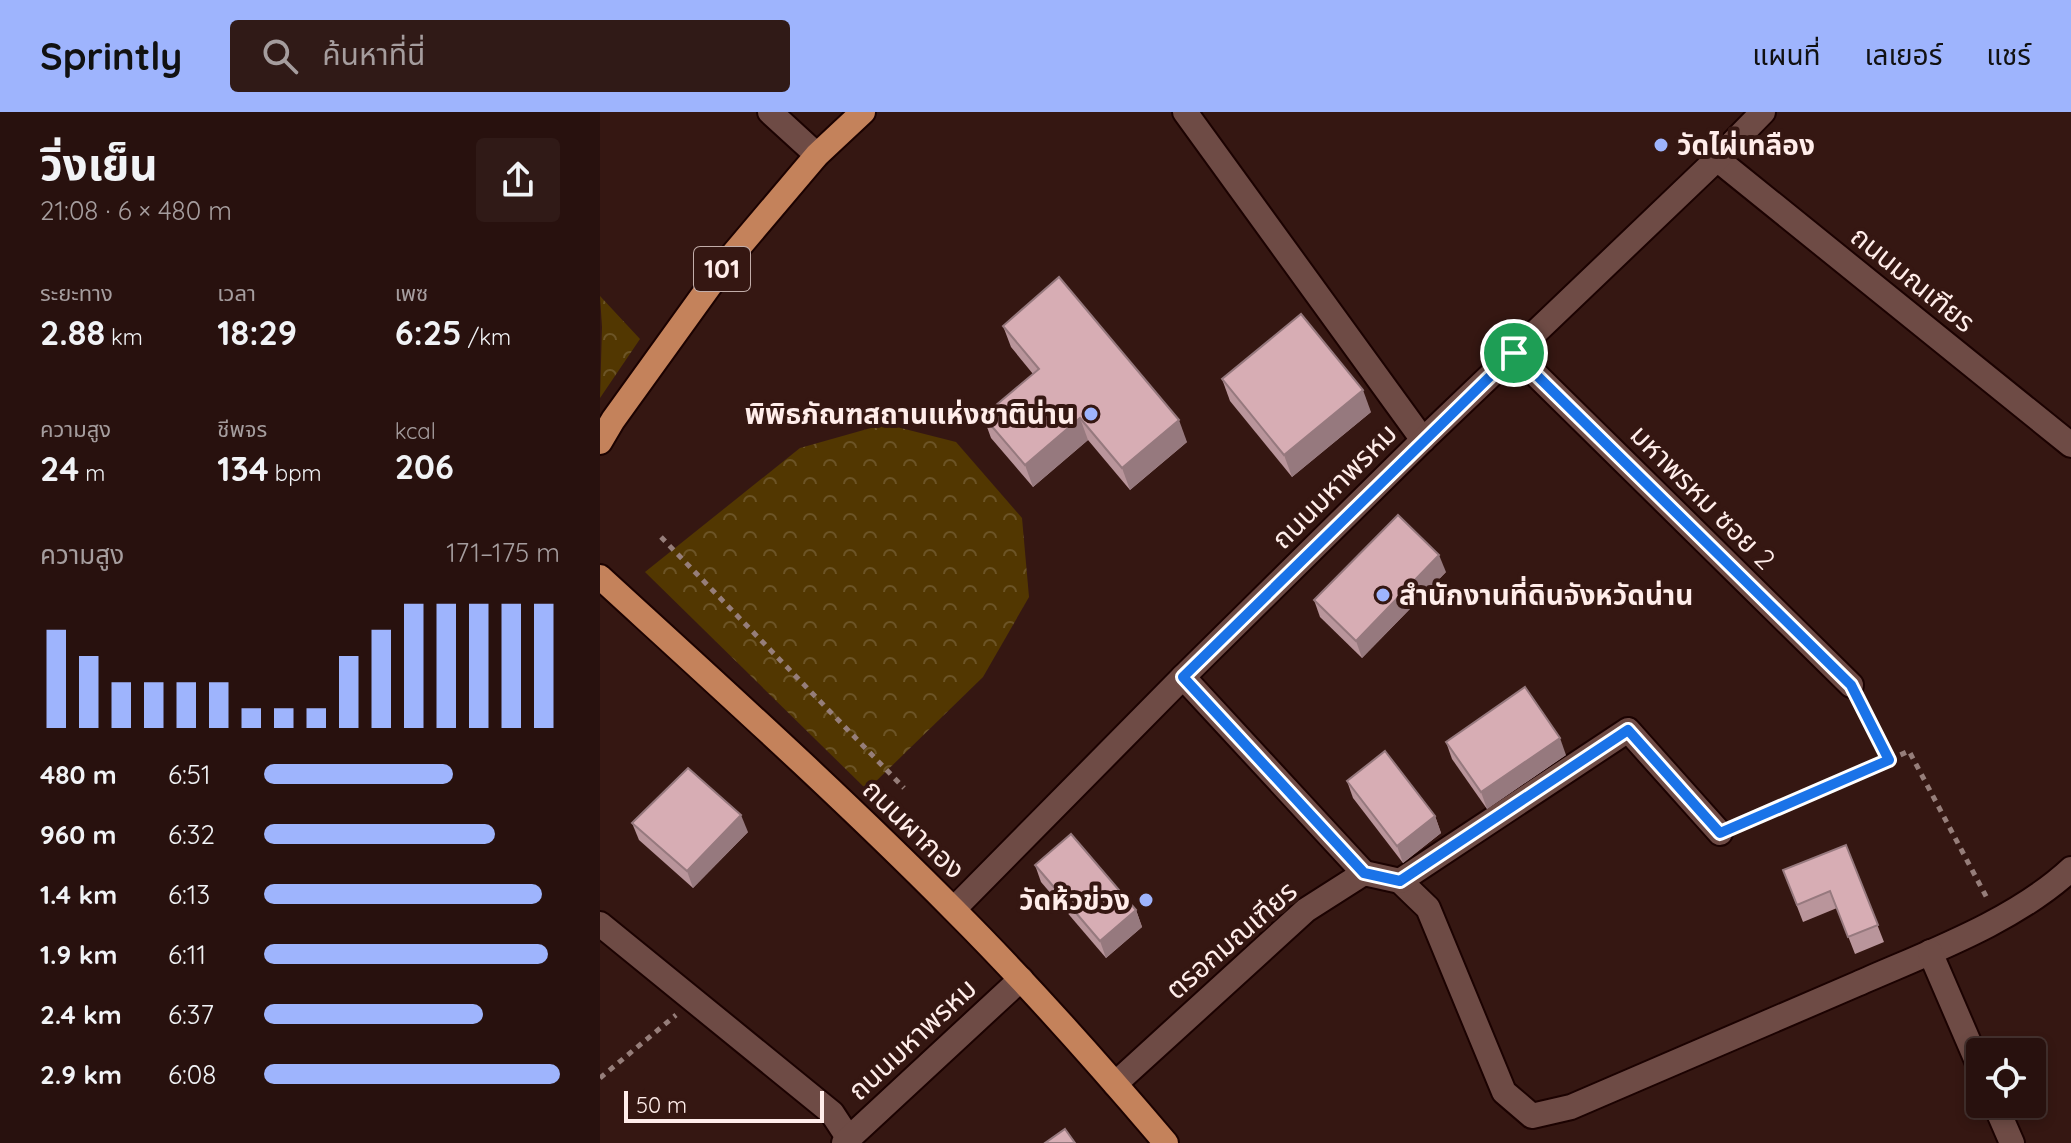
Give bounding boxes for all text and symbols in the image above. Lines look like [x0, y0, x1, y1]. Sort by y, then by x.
search box [230, 20, 790, 92]
text: Sprintly [40, 32, 182, 80]
icon: search [258, 34, 302, 78]
text: ค้นหาที่นี่ [322, 35, 425, 73]
text: แผนที่ [1752, 37, 1821, 72]
text: เลเยอร์ [1865, 37, 1942, 72]
text: แชร์ [1986, 37, 2031, 72]
place label: วัดไผ่เทลือง [1677, 127, 1815, 162]
text: วิ่งเย็น [40, 136, 158, 191]
marker: วัดไผ่เทลือง [1652, 136, 1670, 154]
button: share [476, 138, 560, 222]
text: 21:08 · 6 × 480 m [40, 194, 232, 227]
street label: ถนนมณเฑียร [1844, 218, 1982, 339]
road number: 101 [694, 247, 750, 291]
text: ระยะทาง [40, 279, 113, 307]
text: เวลา [217, 279, 256, 307]
text: เพซ [395, 279, 428, 307]
text: 2.88 [40, 311, 105, 354]
text: 18:29 [217, 311, 297, 354]
text: 6:25 [395, 311, 462, 354]
pin [1480, 319, 1548, 387]
text: km [105, 323, 143, 351]
text: /km [462, 323, 511, 351]
icon: arrive [1492, 331, 1536, 375]
place label: พิพิธภัณฑสถานแห่งชาติน่าน [745, 396, 1075, 431]
marker: พิพิธภัณฑสถานแห่งชาติน่าน [1082, 405, 1100, 423]
text: ความสูง [40, 415, 111, 443]
text: ชีพจร [217, 415, 267, 443]
street label: ถนนมหาพรหม [1264, 416, 1404, 556]
text: kcal [395, 417, 436, 445]
street label: มหาพรหม ซอย 2 [1624, 417, 1783, 576]
text: 206 [395, 445, 454, 488]
text: 24 [40, 447, 79, 490]
text: 134 [217, 447, 269, 490]
text: m [79, 459, 105, 487]
text: bpm [269, 459, 322, 487]
text: 171–175 m [446, 536, 560, 569]
text: ความสูง [40, 538, 124, 571]
place label: สำนักงานที่ดินจังหวัดน่าน [1399, 575, 1693, 612]
marker: สำนักงานที่ดินจังหวัดน่าน [1374, 586, 1392, 604]
text: 480 m [40, 758, 117, 791]
text: 6:51 [168, 758, 211, 791]
street label: ถนนผากอง [856, 771, 973, 886]
text: 960 m [40, 818, 116, 851]
text: 6:32 [168, 818, 215, 851]
street label: ตรอกมณเฑียร [1158, 873, 1304, 1006]
text: 1.4 km [40, 878, 117, 911]
text: 6:13 [168, 878, 210, 911]
place label: วัดห้วข่วง [1019, 882, 1130, 917]
marker: วัดห้วข่วง [1137, 891, 1155, 909]
text: 1.9 km [40, 938, 117, 971]
text: 6:11 [168, 938, 206, 971]
street label: ถนนมหาพรหม [840, 970, 983, 1107]
text: 2.4 km [40, 998, 122, 1031]
text: 6:37 [168, 998, 214, 1031]
map controls [1966, 1038, 2046, 1118]
button: locate [1966, 1038, 2046, 1118]
text: 2.9 km [40, 1058, 122, 1091]
text: 6:08 [168, 1058, 216, 1091]
scale bar [624, 1087, 824, 1123]
text: 50 m [636, 1091, 687, 1119]

